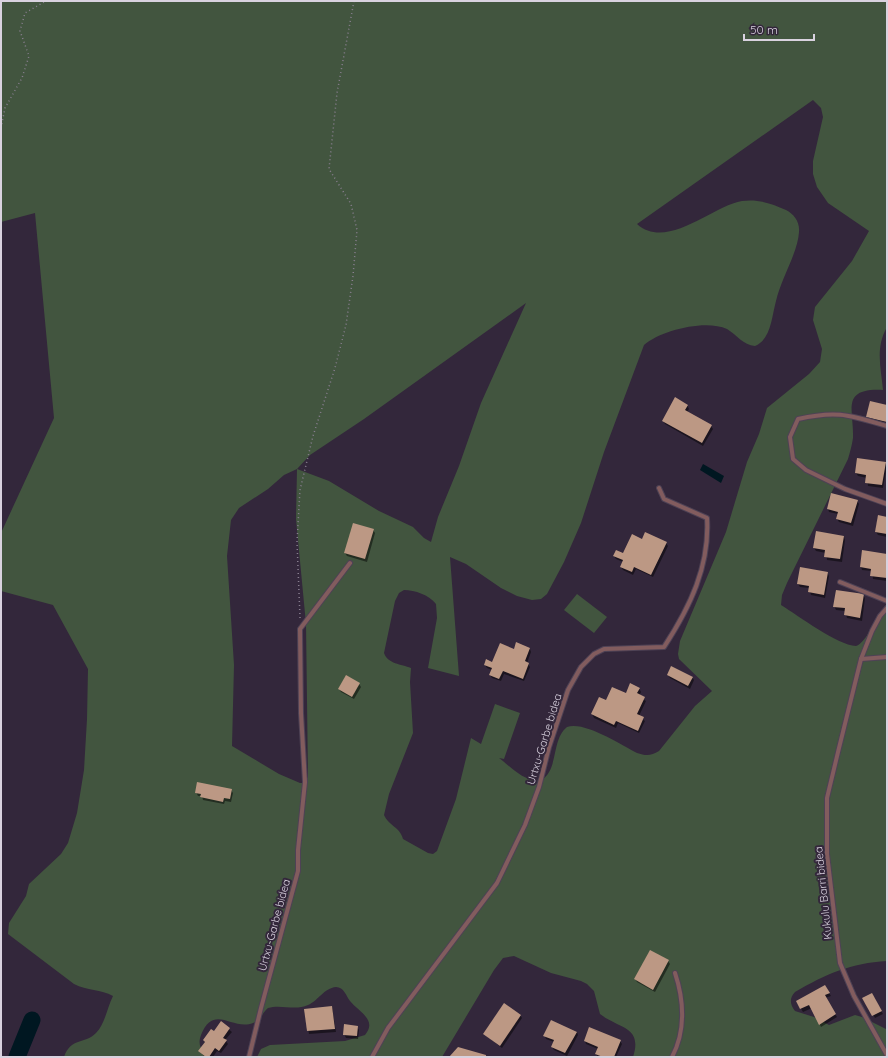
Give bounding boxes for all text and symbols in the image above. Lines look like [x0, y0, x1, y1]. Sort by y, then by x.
scale bar [744, 16, 814, 42]
text: 50 m [750, 22, 778, 37]
street label: Urtxu-Garbe bidea [523, 692, 565, 786]
street label: Kukulu Barri bidea [811, 846, 835, 940]
street label: Urtxu-Garbe bidea [255, 877, 293, 973]

